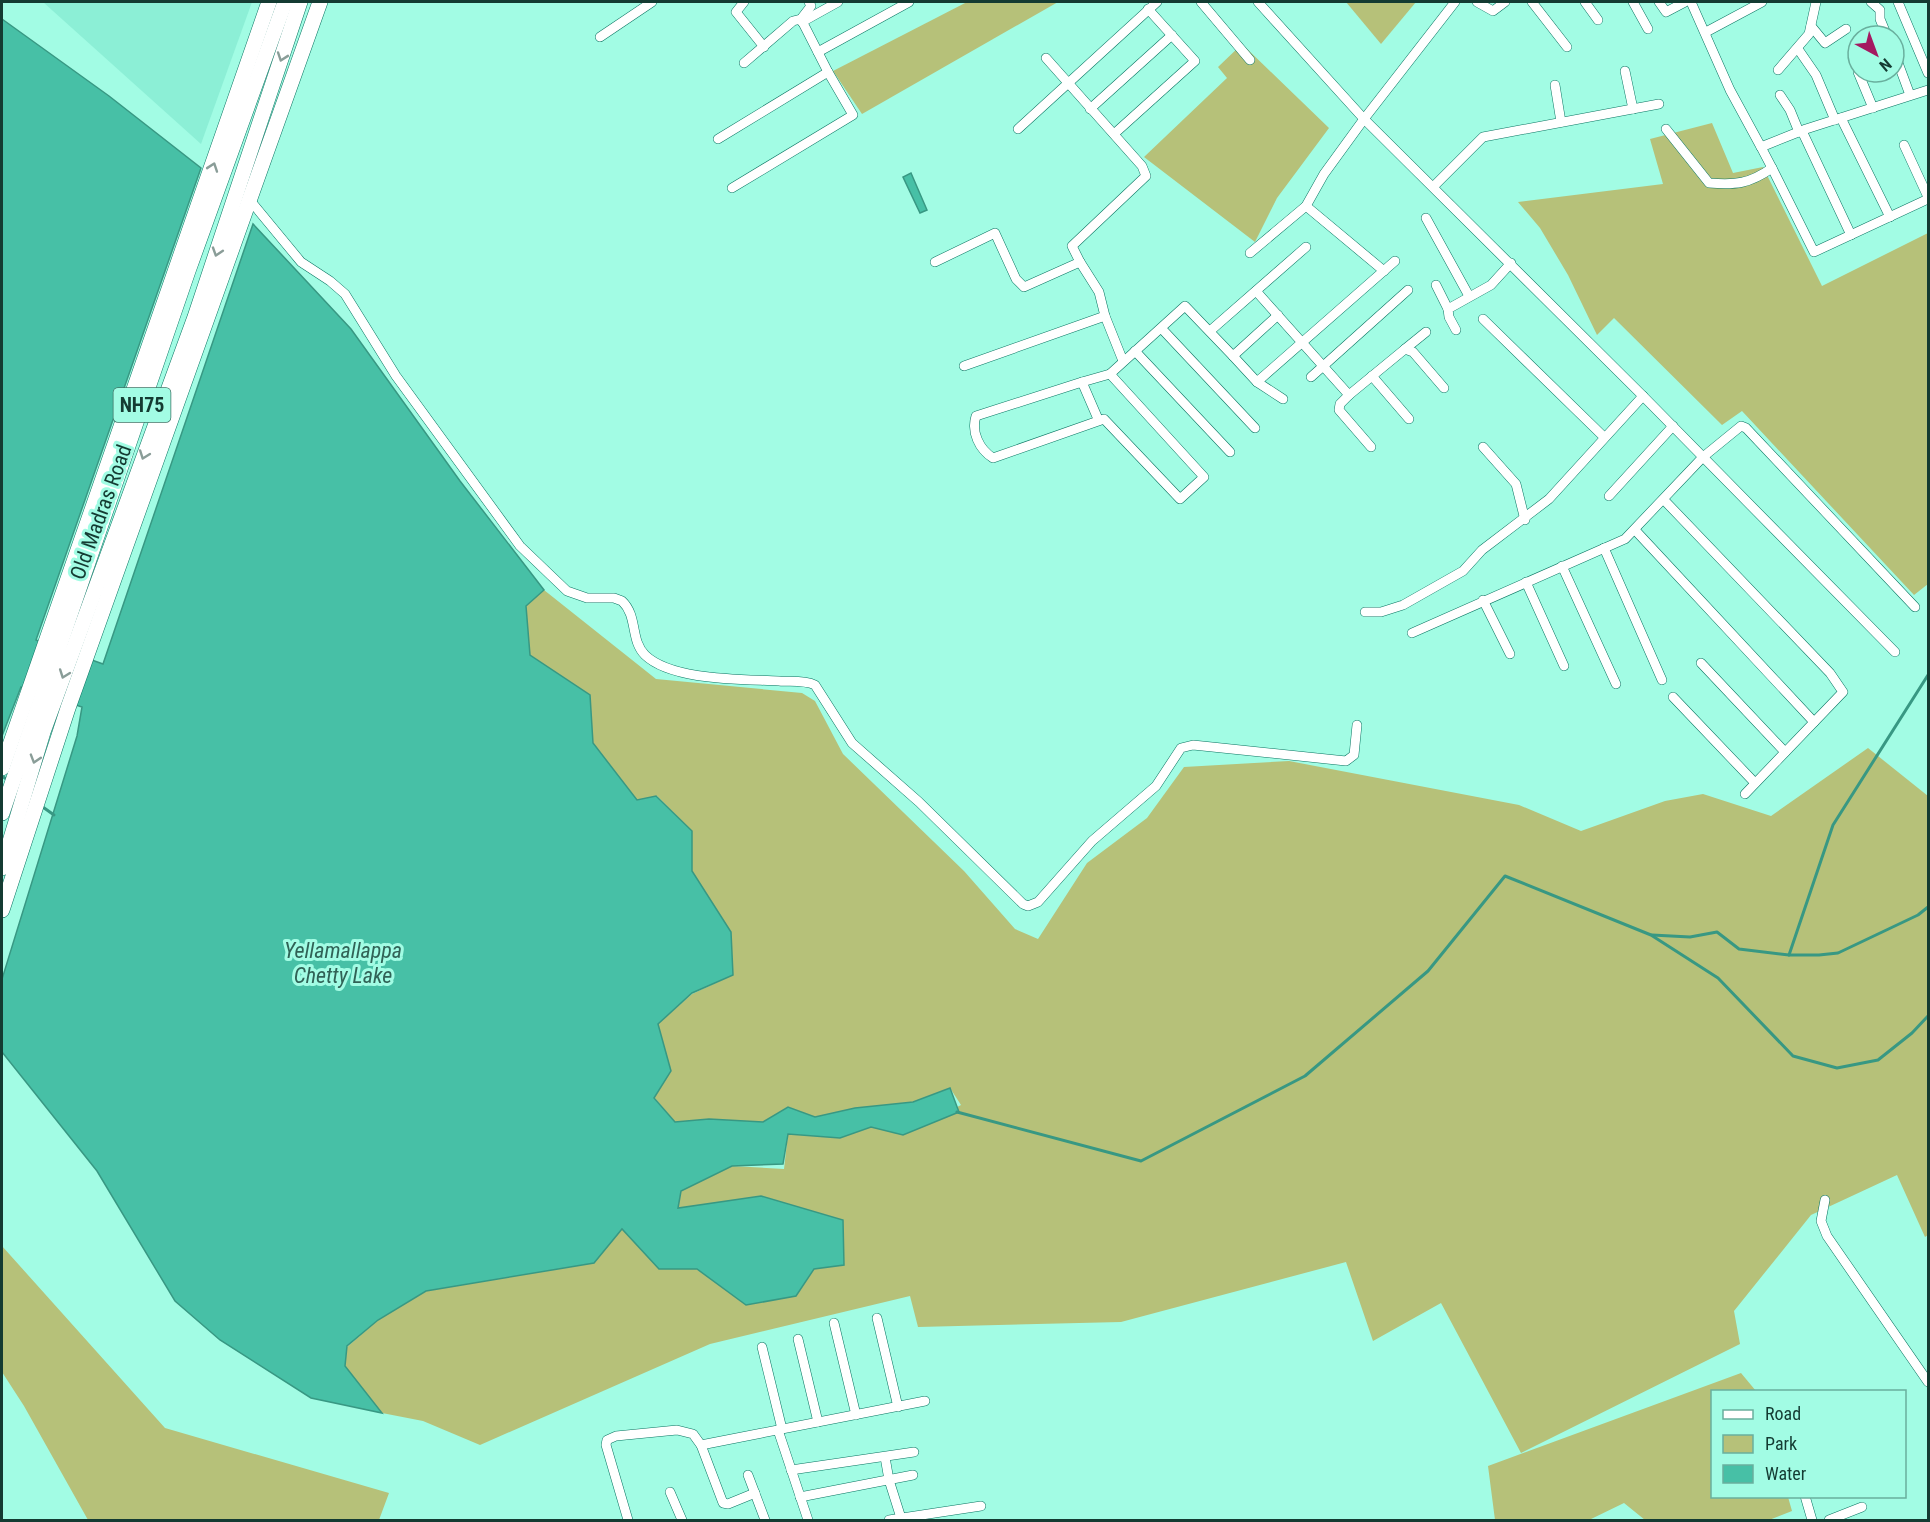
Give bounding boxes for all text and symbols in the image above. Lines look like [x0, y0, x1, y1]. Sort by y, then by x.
north arrow [1846, 24, 1906, 84]
one-way arrow [277, 51, 289, 62]
text: N [1876, 55, 1895, 75]
one-way arrow [205, 162, 218, 173]
one-way arrow [211, 246, 224, 257]
road number: NH75 [114, 388, 170, 422]
street label: Old Madras Road [66, 441, 136, 583]
one-way arrow [139, 450, 152, 460]
one-way arrow [59, 668, 72, 679]
one-way arrow [30, 753, 42, 764]
water label: Yellamallappa Chetty Lake [284, 938, 402, 988]
legend [1711, 1390, 1906, 1498]
text: Road [1765, 1403, 1801, 1424]
text: Park [1765, 1433, 1797, 1454]
text: Water [1765, 1463, 1807, 1484]

